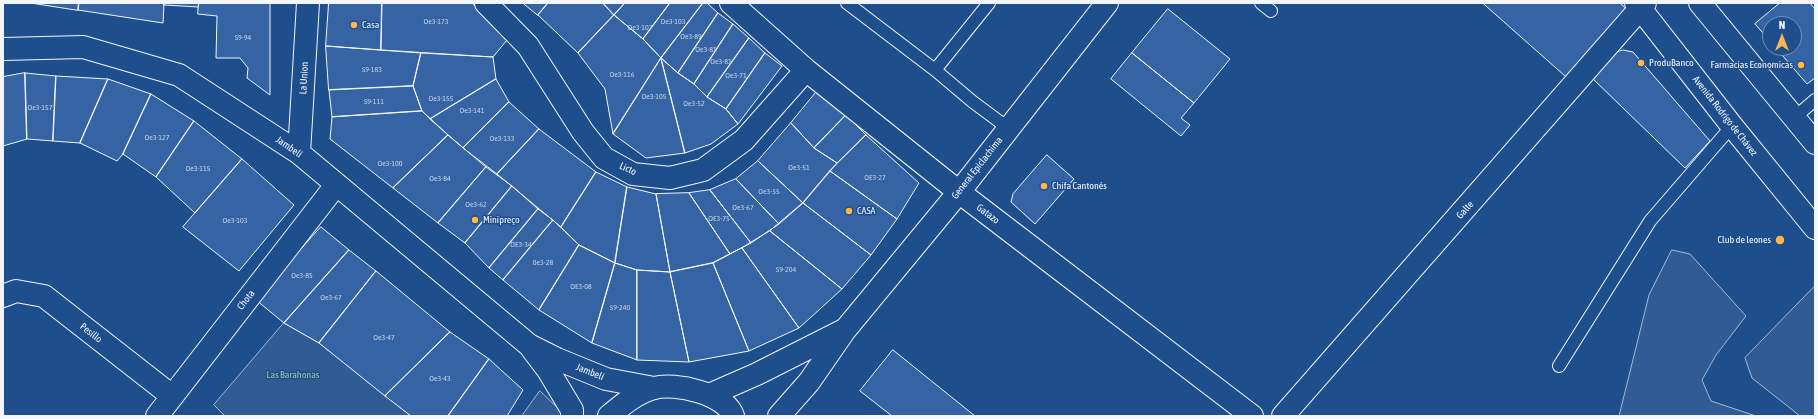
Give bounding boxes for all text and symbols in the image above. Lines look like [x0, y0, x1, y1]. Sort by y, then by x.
house number: Oe3-173 [424, 16, 448, 26]
house number: Oe3-103 [661, 16, 685, 26]
north arrow [1762, 16, 1802, 56]
place label: Casa [362, 19, 379, 31]
text: N [1779, 19, 1785, 31]
marker: Casa [349, 20, 359, 30]
house number: Oe3-107 [628, 22, 652, 32]
house number: Oe3-89 [680, 31, 702, 41]
house number: S9-94 [235, 32, 251, 42]
house number: Oe3-81 [695, 44, 717, 54]
house number: Oe3-81 [710, 56, 732, 66]
place label: ProduBanco [1649, 57, 1694, 69]
marker: ProduBanco [1636, 58, 1646, 68]
place label: Farmacias Economicas [1711, 59, 1793, 71]
marker: Farmacias Economicas [1796, 60, 1806, 70]
street label: La Union [297, 61, 311, 95]
house number: S9-183 [362, 64, 382, 74]
house number: Oe3-116 [610, 69, 634, 79]
house number: Oe3-71 [725, 70, 747, 80]
street label: Avenida Rodrigo de Chávez [1690, 74, 1760, 158]
house number: Oe3-105 [642, 91, 666, 101]
house number: Oe3-155 [429, 93, 453, 103]
house number: S9-111 [364, 96, 384, 106]
house number: Oe3-52 [683, 98, 705, 108]
house number: Oe3-157 [28, 102, 52, 112]
house number: Oe3-141 [460, 105, 484, 115]
house number: Oe3-127 [145, 132, 169, 142]
house number: Oe3-133 [490, 133, 514, 143]
street label: Jambelí [274, 134, 304, 160]
street label: General Epiclachima [949, 134, 1005, 202]
house number: Oe3-100 [378, 158, 402, 168]
street label: Licto [618, 160, 638, 178]
house number: Oe3-51 [788, 162, 810, 172]
house number: Oe3-115 [186, 163, 210, 173]
house number: OE3-27 [864, 172, 886, 182]
house number: Oe3-84 [429, 173, 451, 183]
place label: Chifa Cantonés [1052, 180, 1107, 192]
marker: Chifa Cantonés [1039, 181, 1049, 191]
house number: Oe3-55 [758, 186, 780, 196]
house number: Oe3-62 [465, 199, 487, 209]
street label: Galte [1454, 199, 1476, 221]
street label: Gatazo [974, 201, 1002, 227]
house number: Oe3-67 [732, 202, 754, 212]
place label: CASA [857, 205, 875, 217]
marker: CASA [844, 206, 854, 216]
house number: OE3-75 [708, 213, 730, 223]
place label: Minipreço [483, 214, 520, 226]
house number: Oe3-103 [223, 215, 247, 225]
marker: Minipreço [470, 215, 480, 225]
place label: Club de leones [1718, 234, 1771, 246]
marker: Club de leones [1774, 234, 1786, 246]
house number: OE3-34 [510, 239, 532, 249]
house number: 0e3-28 [533, 257, 553, 267]
house number: S9-204 [776, 264, 796, 274]
house number: Oe3-85 [291, 270, 313, 280]
house number: OE3-08 [570, 281, 592, 291]
street label: Chota [235, 288, 257, 312]
house number: Oe3-67 [320, 292, 342, 302]
house number: S9-240 [610, 302, 630, 312]
street label: Pesillo [77, 321, 105, 345]
house number: Oe3-47 [373, 332, 395, 342]
street label: Jambelí [574, 361, 606, 383]
park label: Las Barahonas [267, 369, 319, 381]
house number: Oe3-43 [429, 373, 451, 383]

